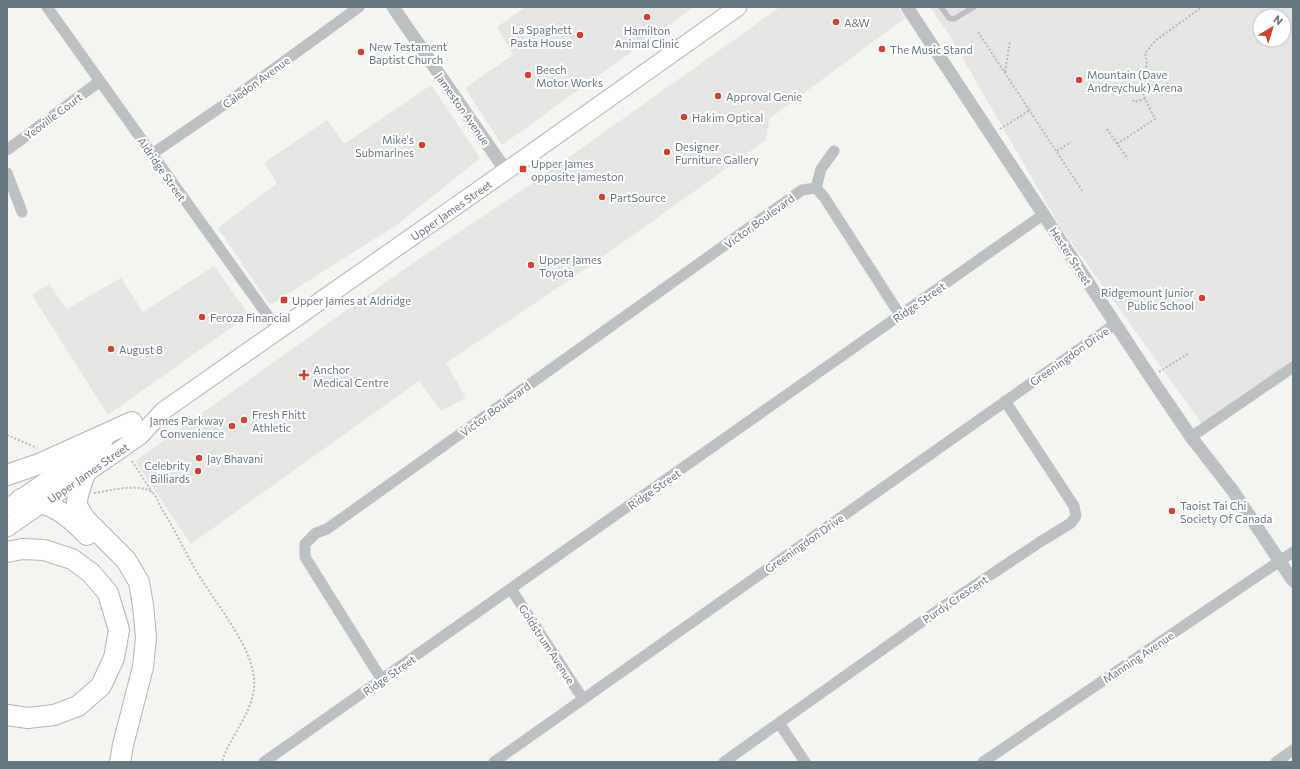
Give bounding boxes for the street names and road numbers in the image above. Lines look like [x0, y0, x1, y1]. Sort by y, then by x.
street label: Caledon Avenue [220, 53, 292, 111]
street label: Jameston Avenue [432, 70, 493, 148]
street label: Yeoville Court [21, 90, 85, 142]
street label: Aldridge Street [135, 134, 189, 204]
street label: Upper James Street [408, 176, 494, 242]
street label: Victor Boulevard [721, 191, 797, 251]
street label: Hester Street [1047, 224, 1095, 288]
street label: Ridge Street [890, 279, 948, 325]
street label: Greeningdon Drive [1027, 324, 1111, 388]
street label: Victor Boulevard [457, 379, 533, 439]
street label: Upper James Street [44, 439, 131, 505]
street label: Ridge Street [625, 466, 683, 512]
street label: Greeningdon Drive [762, 511, 846, 575]
street label: Purdy Crescent [920, 572, 991, 626]
street label: Goldstrum Avenue [516, 602, 578, 686]
street label: Manning Avenue [1100, 628, 1176, 685]
street label: Ridge Street [360, 652, 418, 698]

